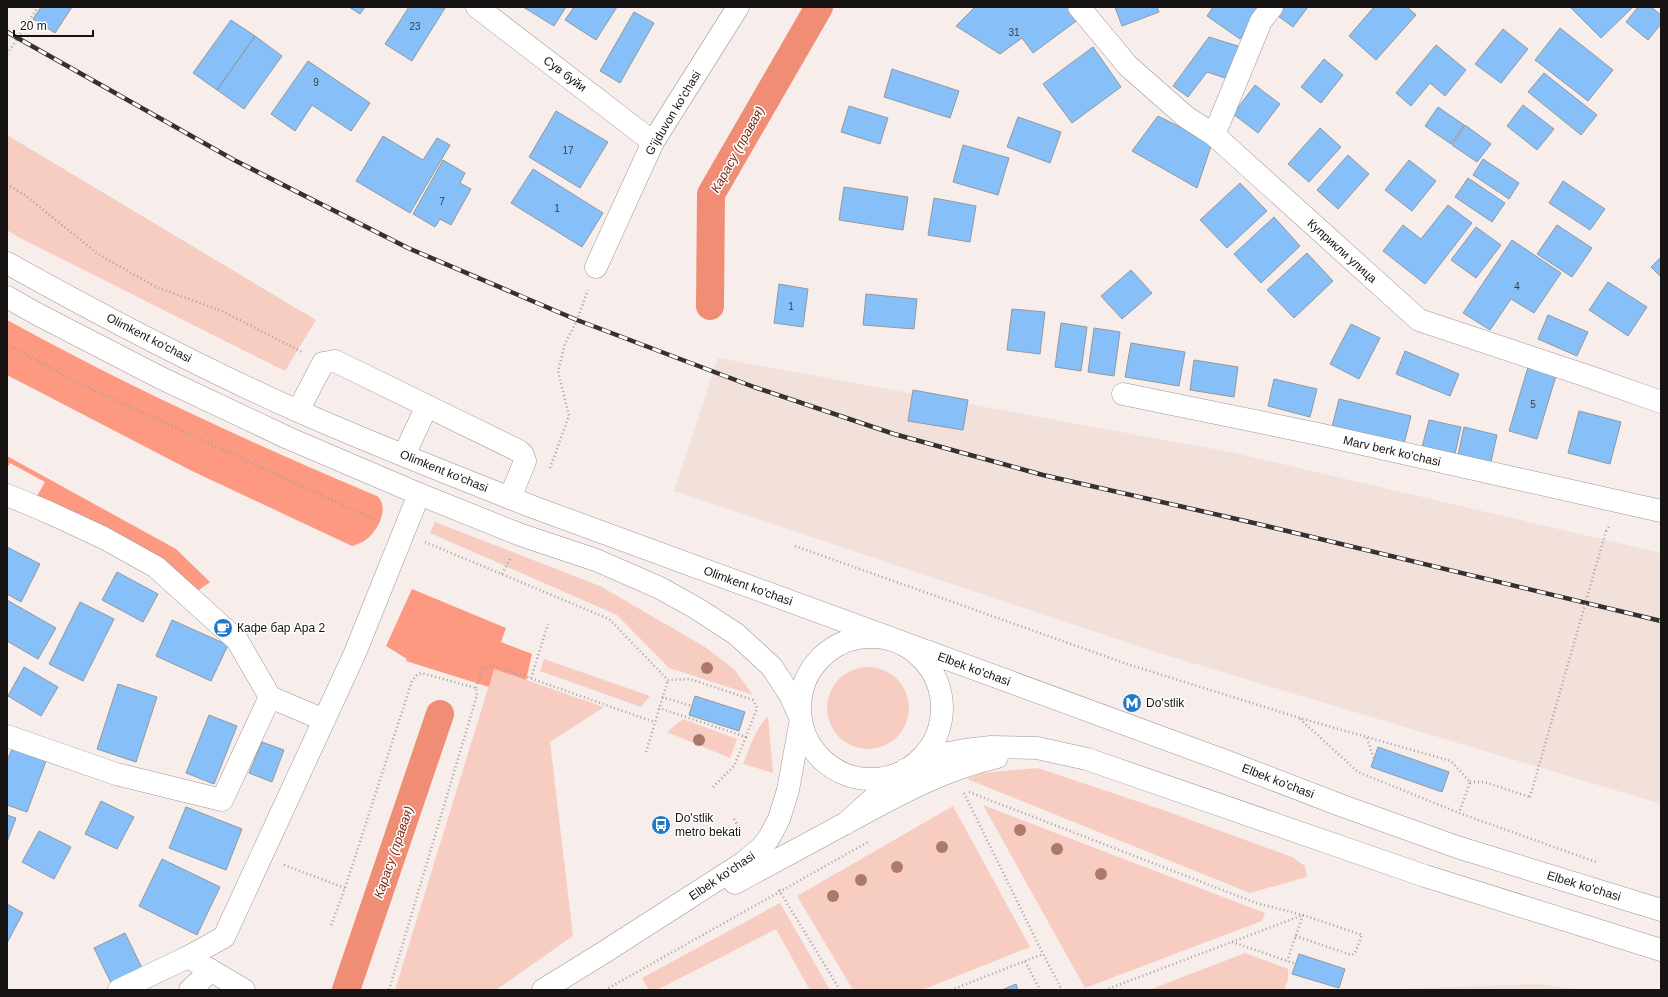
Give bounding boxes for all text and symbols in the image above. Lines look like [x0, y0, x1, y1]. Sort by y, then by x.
scale bar [14, 12, 93, 38]
text: 20 m [20, 19, 47, 33]
house number: 23 [409, 21, 421, 32]
house number: 31 [1008, 27, 1020, 38]
street label: Сув буйи [541, 53, 589, 95]
street label: G'ijduvon ko'chasi [642, 68, 704, 158]
house number: 9 [313, 77, 319, 88]
water label: Карасу (правая) [707, 103, 767, 195]
house number: 17 [562, 145, 574, 156]
house number: 7 [439, 196, 445, 207]
house number: 1 [554, 203, 560, 214]
street label: Куприкли улица [1305, 216, 1380, 286]
house number: 4 [1514, 281, 1520, 292]
house number: 1 [788, 301, 794, 312]
street label: Olimkent ko'chasi [104, 311, 194, 365]
house number: 5 [1530, 399, 1536, 410]
street label: Marv berk ko'chasi [1342, 433, 1442, 469]
street label: Olimkent ko'chasi [398, 447, 490, 495]
street label: Olimkent ko'chasi [702, 563, 794, 609]
cafe icon: Кафе бар Ара 2 [212, 617, 234, 639]
place label: Кафе бар Ара 2 [237, 621, 326, 635]
street label: Elbek ko'chasi [936, 649, 1012, 689]
metro station icon: Do'stlik [1121, 692, 1143, 714]
place label: Do'stlik [1146, 696, 1185, 710]
street label: Elbek ko'chasi [1240, 761, 1316, 801]
water label: Карасу (правая) [371, 804, 416, 900]
place label: Do'stlik metro bekati [675, 811, 741, 839]
bus stop icon: Do'stlik metro bekati [650, 814, 672, 836]
street label: Elbek ko'chasi [686, 849, 758, 903]
street label: Elbek ko'chasi [1545, 868, 1623, 904]

